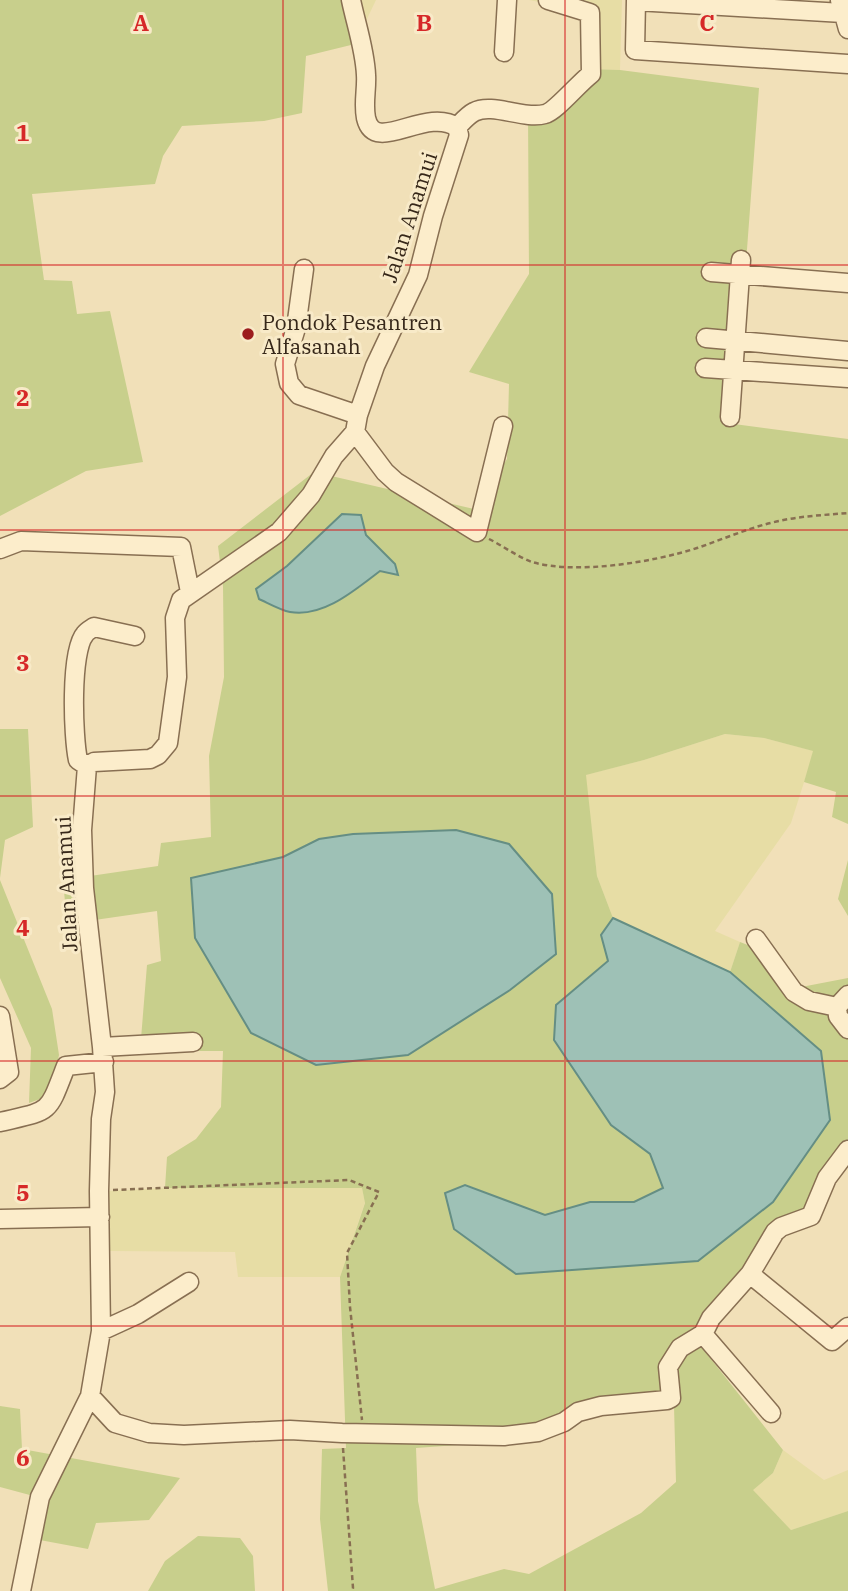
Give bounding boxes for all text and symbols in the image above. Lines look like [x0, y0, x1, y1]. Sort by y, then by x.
text: A [133, 7, 149, 37]
text: B [416, 7, 432, 37]
text: C [699, 7, 715, 37]
text: 1 [16, 117, 30, 147]
street label: Jalan Anamui [375, 148, 443, 286]
place label: Pondok Pesantren Alfasanah [262, 308, 442, 360]
marker: Pondok Pesantren Alfasanah [240, 326, 256, 342]
text: 2 [16, 382, 30, 412]
text: 3 [16, 647, 30, 677]
street label: Jalan Anamui [48, 815, 84, 953]
text: 4 [16, 912, 30, 942]
text: 5 [16, 1177, 30, 1207]
text: 6 [16, 1442, 30, 1472]

